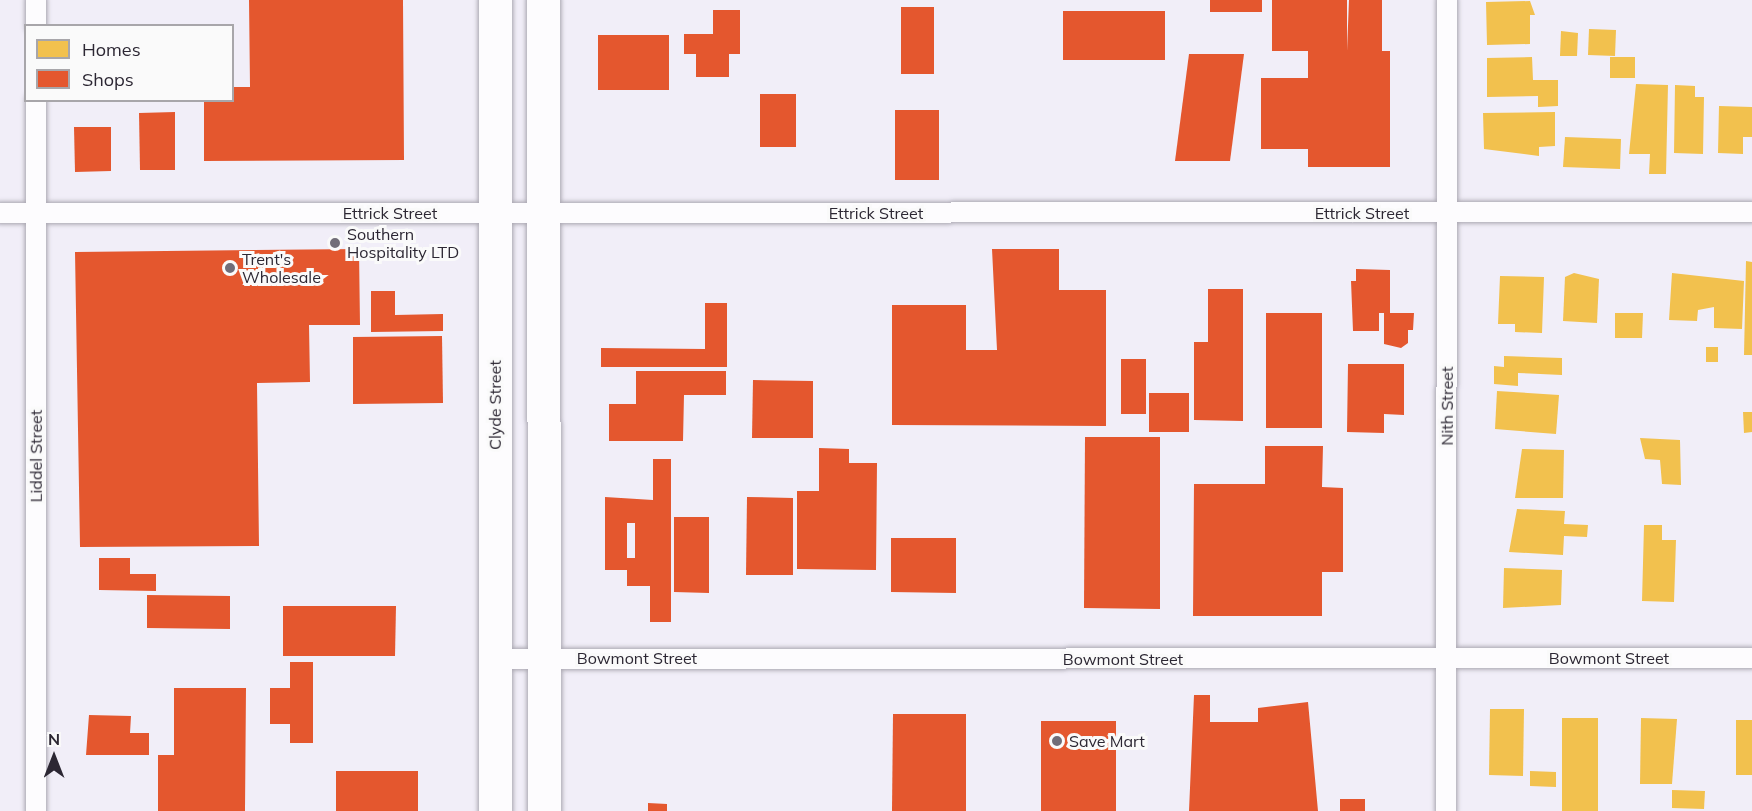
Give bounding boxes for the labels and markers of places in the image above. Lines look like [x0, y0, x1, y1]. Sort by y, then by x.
place label: Southern Hospitality LTD [347, 224, 459, 262]
marker: Southern Hospitality LTD [328, 236, 342, 250]
place label: Trent's Wholesale [242, 249, 321, 287]
marker: Trent's Wholesale [223, 261, 237, 275]
place label: Save Mart [1069, 731, 1145, 751]
marker: Save Mart [1050, 734, 1064, 748]

